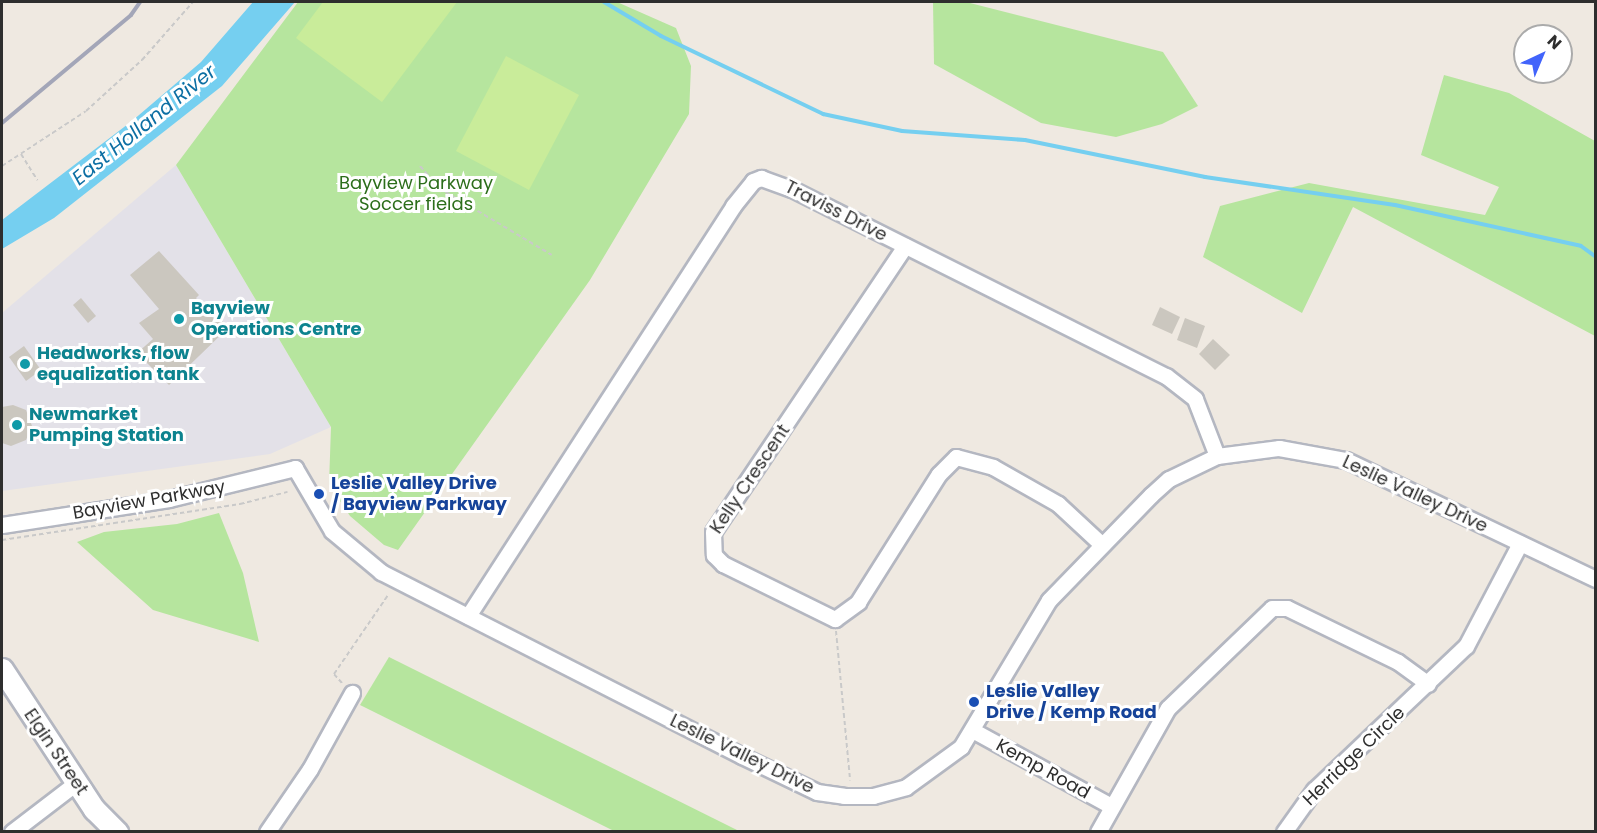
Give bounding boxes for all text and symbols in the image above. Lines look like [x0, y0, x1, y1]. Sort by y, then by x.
north arrow [1513, 24, 1573, 84]
text: N [1542, 30, 1567, 55]
water label: East Holland River [67, 60, 221, 190]
park label: Bayview Parkway Soccer fields [339, 173, 493, 216]
street label: Traviss Drive [781, 176, 891, 246]
place label: Bayview Operations Centre [191, 298, 361, 340]
marker: Bayview Operations Centre [172, 312, 186, 326]
place label: Headworks, flow equalization tank [37, 343, 199, 386]
marker: Headworks, flow equalization tank [18, 357, 32, 371]
place label: Newmarket Pumping Station [29, 404, 184, 446]
marker: Newmarket Pumping Station [10, 418, 24, 432]
street label: Kelly Crescent [706, 420, 794, 538]
street label: Leslie Valley Drive [1339, 451, 1491, 537]
place label: Leslie Valley Drive / Bayview Parkway [331, 473, 507, 516]
street label: Bayview Parkway [71, 476, 227, 524]
marker: Leslie Valley Drive / Bayview Parkway [312, 487, 326, 501]
place label: Leslie Valley Drive / Kemp Road [986, 681, 1157, 724]
marker: Leslie Valley Drive / Kemp Road [967, 695, 981, 709]
street label: Herridge Circle [1299, 702, 1409, 810]
street label: Elgin Street [19, 705, 93, 799]
street label: Leslie Valley Drive [666, 710, 818, 798]
street label: Kemp Road [992, 734, 1094, 804]

